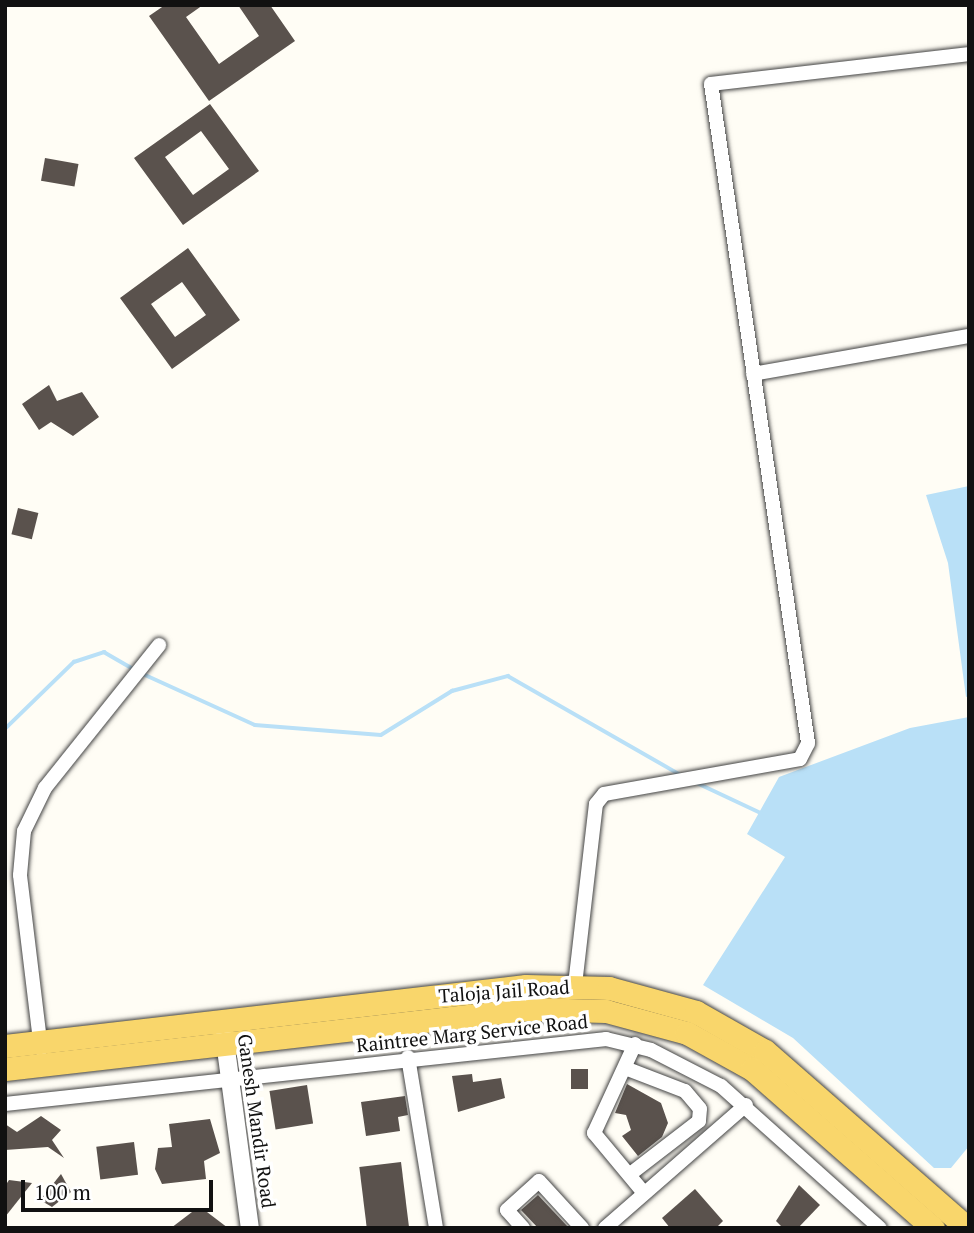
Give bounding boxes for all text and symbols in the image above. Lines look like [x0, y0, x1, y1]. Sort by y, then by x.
street label: Taloja Jail Road [438, 975, 570, 1007]
street label: Raintree Marg Service Road [355, 1010, 589, 1056]
street label: Ganesh Mandir Road [234, 1033, 280, 1209]
scale bar [24, 1166, 217, 1210]
text: 100 m [34, 1178, 91, 1206]

